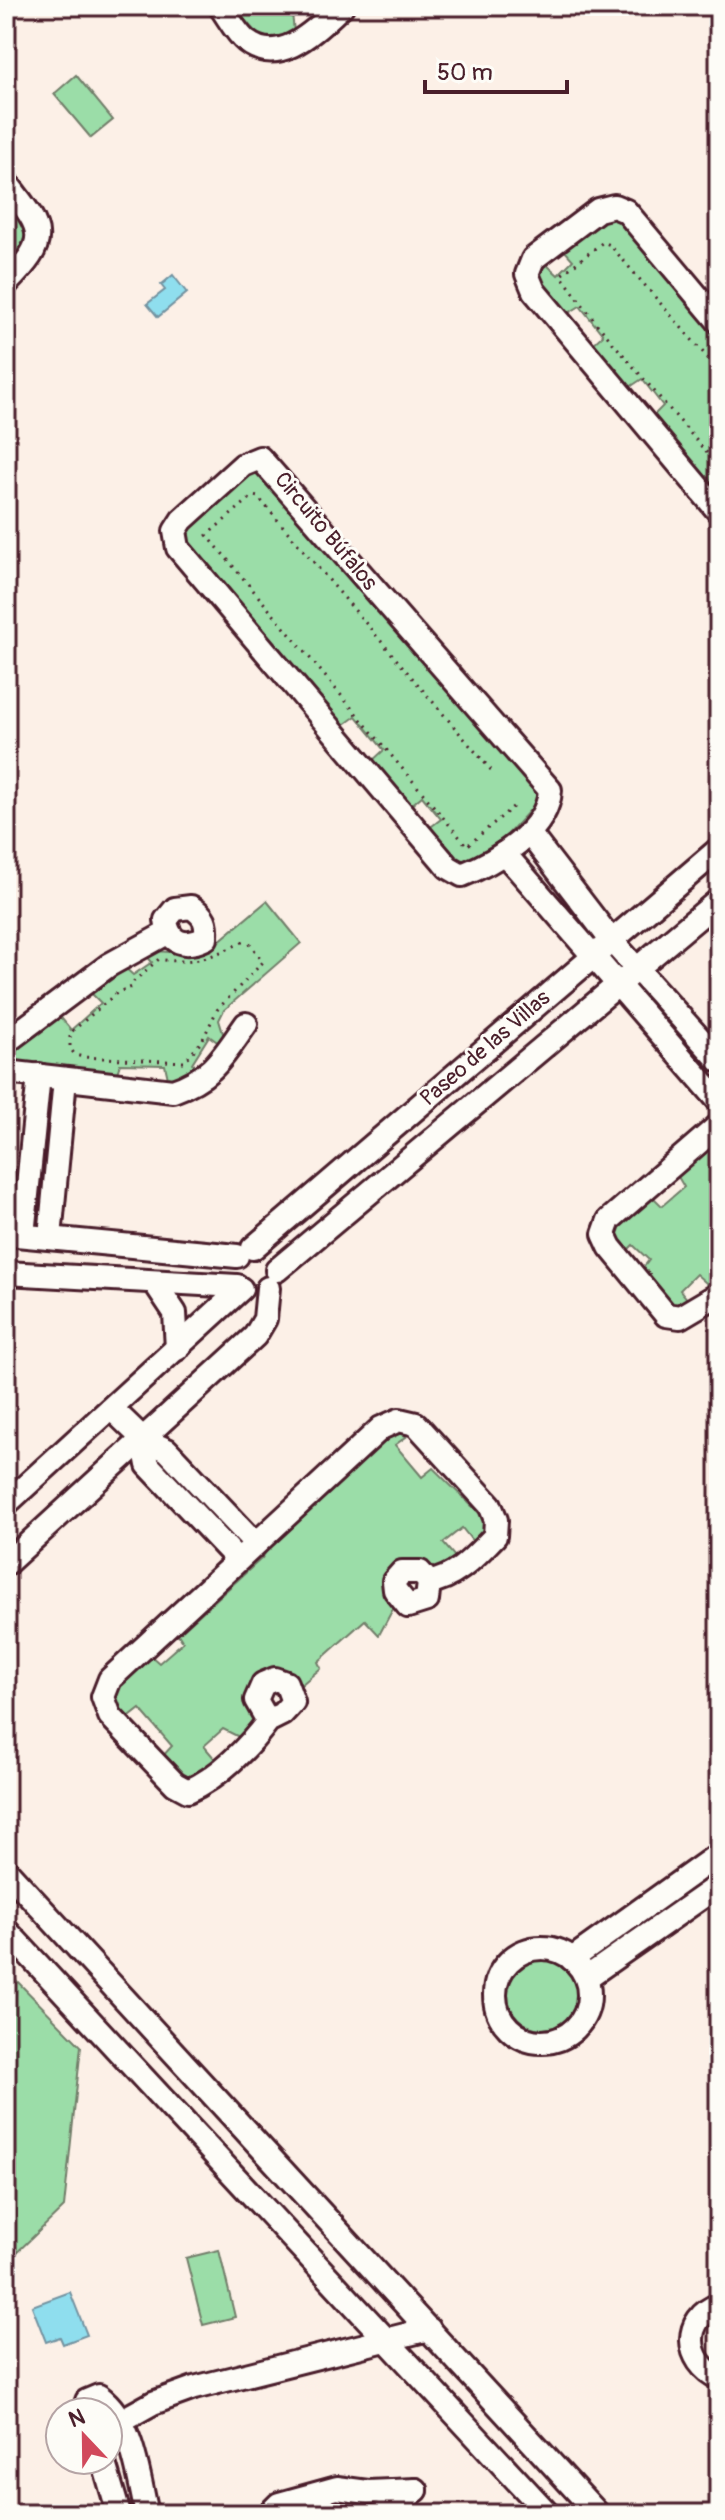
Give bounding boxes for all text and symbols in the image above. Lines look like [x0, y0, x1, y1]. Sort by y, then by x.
scale bar [425, 44, 567, 94]
text: 50 m [437, 58, 493, 87]
street label: Circuito Búfalos [268, 466, 384, 596]
street label: Paseo de las Villas [414, 984, 556, 1112]
north arrow [44, 2396, 124, 2476]
text: N [65, 2403, 89, 2434]

